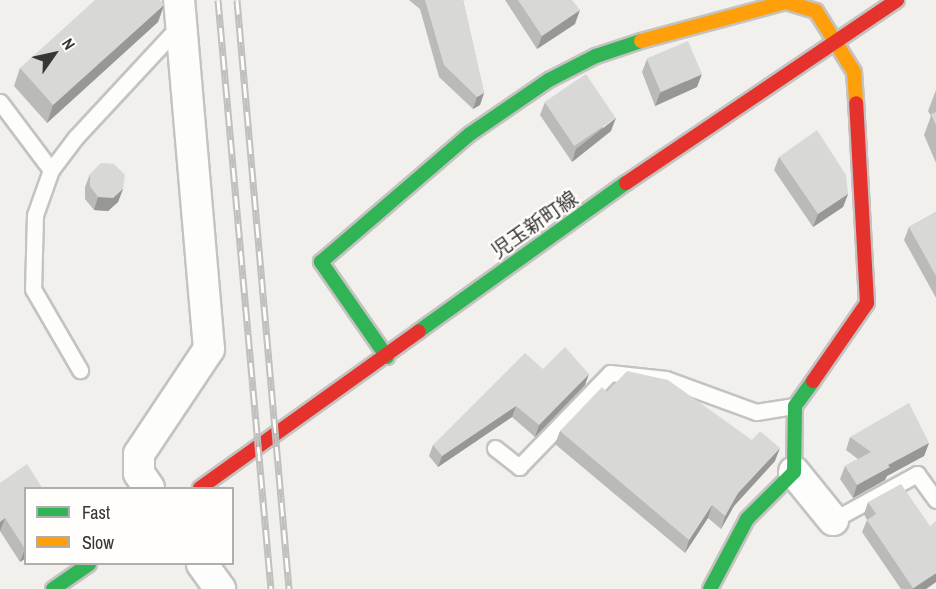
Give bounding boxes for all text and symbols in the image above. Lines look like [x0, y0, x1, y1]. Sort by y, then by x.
north arrow [24, 24, 84, 84]
text: N [57, 34, 81, 54]
street label: 児玉新町線 [486, 185, 582, 263]
legend [24, 487, 234, 565]
text: Fast [82, 500, 110, 525]
text: Slow [82, 530, 114, 555]

